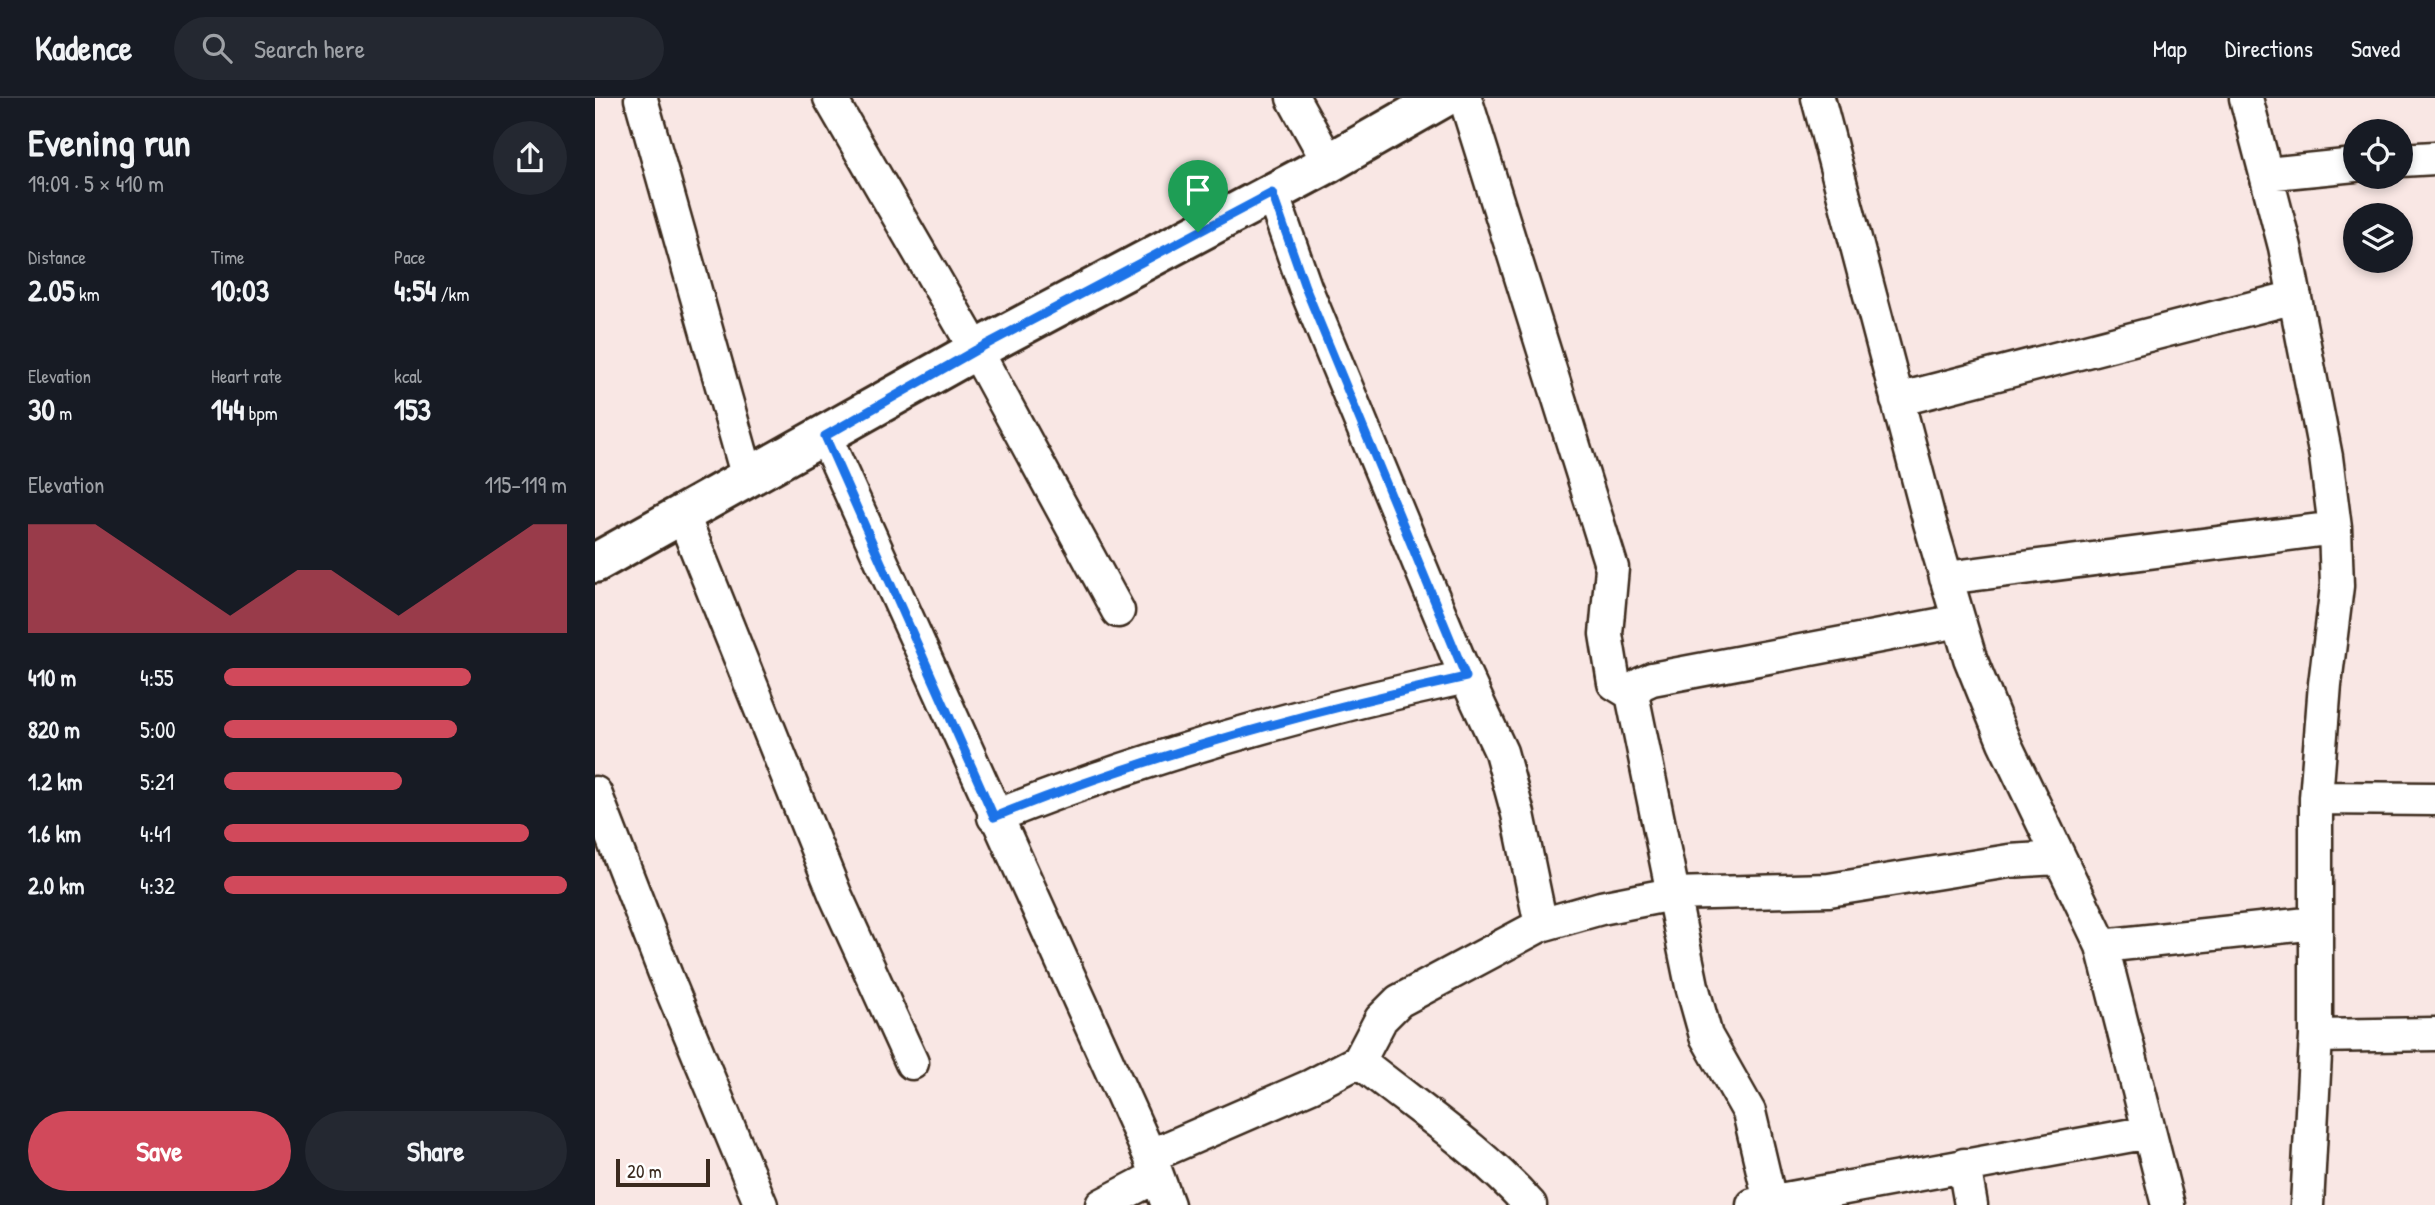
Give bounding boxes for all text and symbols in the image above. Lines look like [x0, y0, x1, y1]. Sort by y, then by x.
search box [174, 17, 664, 80]
text: Kadence [35, 26, 132, 70]
icon: search [198, 29, 236, 67]
text: Search here [254, 31, 365, 66]
text: Map [2153, 32, 2187, 64]
text: Directions [2225, 32, 2313, 64]
text: Saved [2351, 32, 2400, 64]
text: Evening run [28, 116, 191, 168]
map controls [2343, 119, 2413, 273]
button: locate [2343, 119, 2413, 189]
button: share [493, 121, 567, 195]
pin [1168, 160, 1228, 232]
text: 19:09 · 5 × 410 m [28, 168, 164, 199]
icon: arrive [1179, 171, 1217, 209]
button: layers [2343, 203, 2413, 273]
text: Distance [28, 244, 86, 270]
text: Time [211, 244, 245, 270]
text: Pace [394, 244, 426, 270]
text: 2.05 [28, 270, 75, 310]
text: 10:03 [211, 270, 269, 310]
text: 4:54 [394, 270, 436, 310]
text: km [75, 281, 100, 307]
text: /km [436, 281, 469, 307]
text: Elevation [28, 363, 91, 389]
text: Heart rate [211, 363, 282, 389]
text: kcal [394, 363, 422, 389]
text: 30 [28, 389, 55, 429]
text: 144 [211, 389, 244, 429]
text: 153 [394, 389, 431, 429]
text: m [55, 400, 72, 426]
text: bpm [244, 400, 278, 426]
text: Elevation [28, 469, 104, 500]
text: 115–119 m [485, 469, 567, 500]
text: 410 m [28, 662, 76, 693]
text: 4:55 [140, 662, 173, 693]
text: 820 m [28, 714, 80, 745]
text: 5:00 [140, 714, 176, 745]
text: 1.2 km [28, 766, 83, 797]
text: 5:21 [140, 766, 174, 797]
text: 1.6 km [28, 818, 81, 849]
text: 4:41 [140, 818, 171, 849]
text: 2.0 km [28, 870, 84, 901]
text: 4:32 [140, 870, 175, 901]
button: Save [28, 1111, 291, 1191]
button: Share [305, 1111, 567, 1191]
scale bar [616, 1156, 711, 1188]
text: 20 m [627, 1158, 662, 1184]

